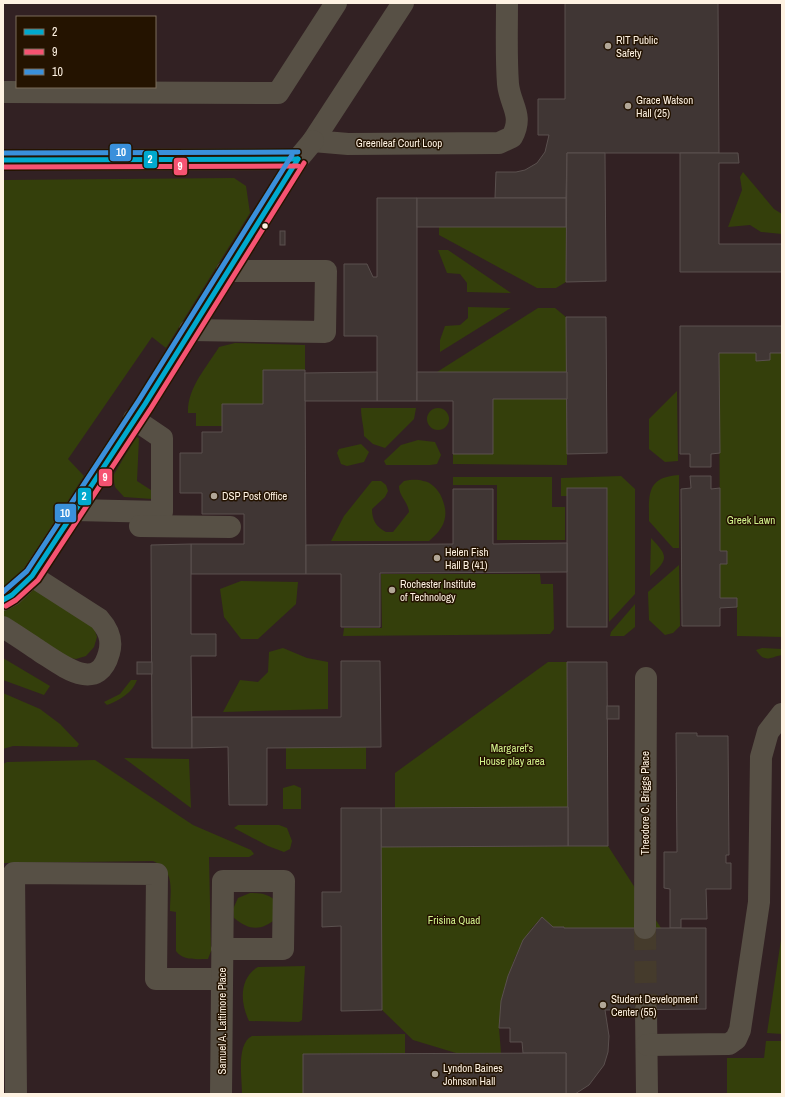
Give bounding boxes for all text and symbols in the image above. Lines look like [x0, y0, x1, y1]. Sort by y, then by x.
legend [16, 16, 156, 88]
text: 2 [52, 24, 57, 40]
place label: RIT Public Safety [616, 33, 658, 60]
marker: RIT Public Safety [603, 41, 613, 51]
text: 9 [52, 44, 57, 60]
text: 10 [52, 64, 63, 80]
place label: Grace Watson Hall (25) [636, 93, 693, 120]
marker: Grace Watson Hall (25) [623, 101, 633, 111]
street label: Greenleaf Court Loop [356, 136, 442, 150]
line badge: 10 [109, 143, 132, 162]
text: 10 [116, 145, 126, 159]
line badge: 2 [143, 150, 158, 169]
text: 2 [147, 152, 153, 166]
line badge: 9 [173, 157, 188, 176]
text: 9 [177, 159, 183, 173]
unlabelled marker [260, 221, 270, 231]
line badge: 9 [98, 468, 113, 487]
text: 9 [102, 470, 108, 484]
line badge: 2 [77, 487, 92, 506]
text: 2 [81, 489, 87, 503]
place label: DSP Post Office [222, 489, 287, 503]
marker: DSP Post Office [209, 491, 219, 501]
line badge: 10 [54, 503, 77, 523]
text: 10 [60, 506, 70, 520]
park label: Greek Lawn [727, 513, 775, 527]
place label: Helen Fish Hall B (41) [445, 545, 489, 572]
marker: Helen Fish Hall B (41) [432, 553, 442, 563]
place label: Rochester Institute of Technology [400, 577, 476, 604]
marker: Rochester Institute of Technology [387, 585, 397, 595]
park label: Margaret's House play area [479, 741, 545, 768]
street label: Theodore C. Briggs Place [638, 751, 652, 855]
park label: Frisina Quad [428, 913, 480, 927]
street label: Samuel A. Lattimore Place [215, 968, 229, 1074]
place label: Student Development Center (55) [611, 992, 698, 1019]
marker: Student Development Center (55) [598, 1000, 608, 1010]
place label: Lyndon Baines Johnson Hall [443, 1061, 503, 1088]
marker: Lyndon Baines Johnson Hall [430, 1069, 440, 1079]

